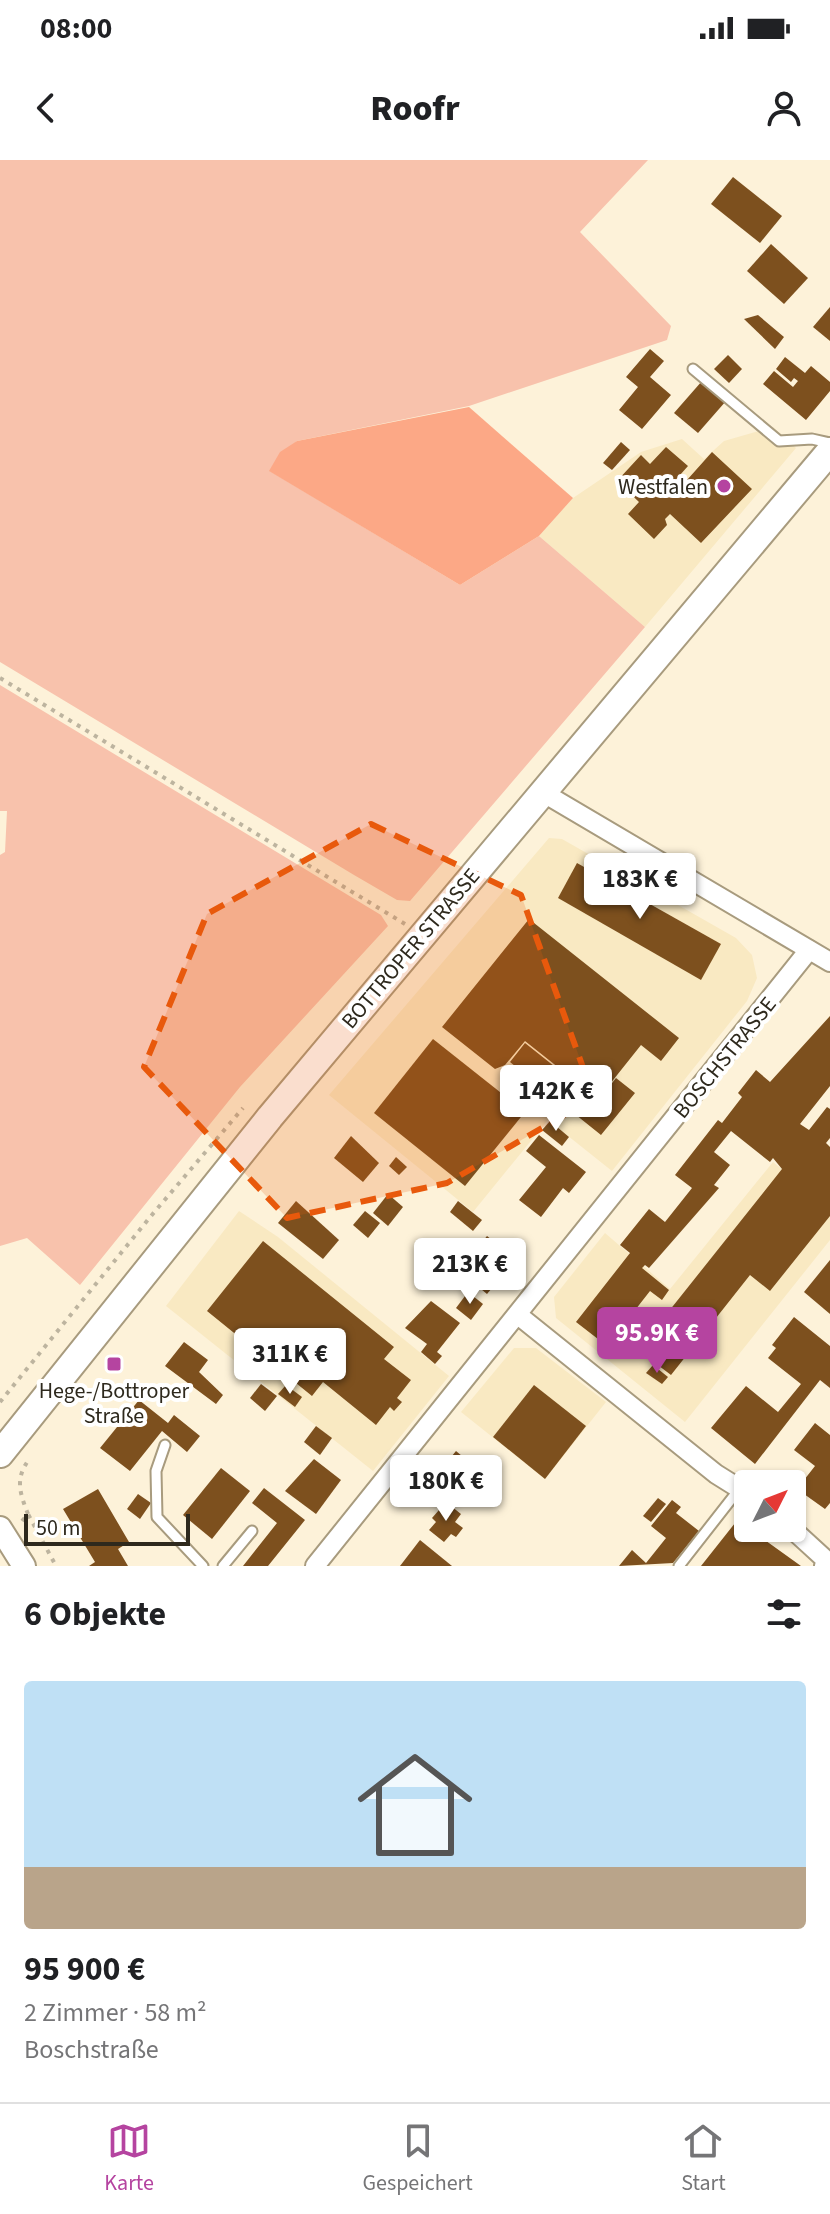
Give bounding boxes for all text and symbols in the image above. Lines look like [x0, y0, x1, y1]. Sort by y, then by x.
text: 08:00 [40, 7, 112, 50]
text: Roofr [370, 83, 460, 134]
icon: back [24, 86, 68, 130]
icon: person [762, 86, 806, 130]
place label: Westfalen [618, 471, 708, 503]
marker: Westfalen [715, 477, 733, 495]
pin: 183K € [575, 853, 705, 921]
text: 183K € [602, 860, 678, 897]
street label: BOTTROPER STRASSE [334, 861, 488, 1036]
street label: BOSCHSTRASSE [666, 990, 784, 1125]
pin: 142K € [491, 1065, 621, 1133]
text: 142K € [518, 1072, 594, 1109]
pin: 213K € [405, 1238, 535, 1306]
text: 213K € [432, 1245, 508, 1282]
pin: 95.9K € [583, 1307, 731, 1375]
text: 95.9K € [615, 1314, 699, 1351]
pin: 311K € [225, 1328, 355, 1396]
text: 311K € [252, 1335, 328, 1372]
marker: Hege-/Bottroper Straße [105, 1355, 123, 1373]
place label: Hege-/Bottroper Straße [39, 1375, 190, 1432]
pin: 180K € [381, 1455, 511, 1523]
text: 180K € [408, 1462, 484, 1499]
north arrow [734, 1470, 806, 1542]
map controls [734, 1470, 806, 1542]
scale bar [24, 1510, 190, 1546]
text: 50 m [36, 1512, 81, 1544]
text: 6 Objekte [24, 1590, 166, 1639]
icon: filters [762, 1592, 806, 1636]
icon: home [343, 1733, 487, 1877]
text: 95 900 € [24, 1945, 145, 1994]
text: 2 Zimmer · 58 m² [24, 1994, 207, 2031]
text: Boschstraße [24, 2031, 159, 2068]
tab: Karte [104, 2119, 154, 2199]
tab: Gespeichert [362, 2119, 473, 2199]
tab: Start [681, 2119, 726, 2199]

